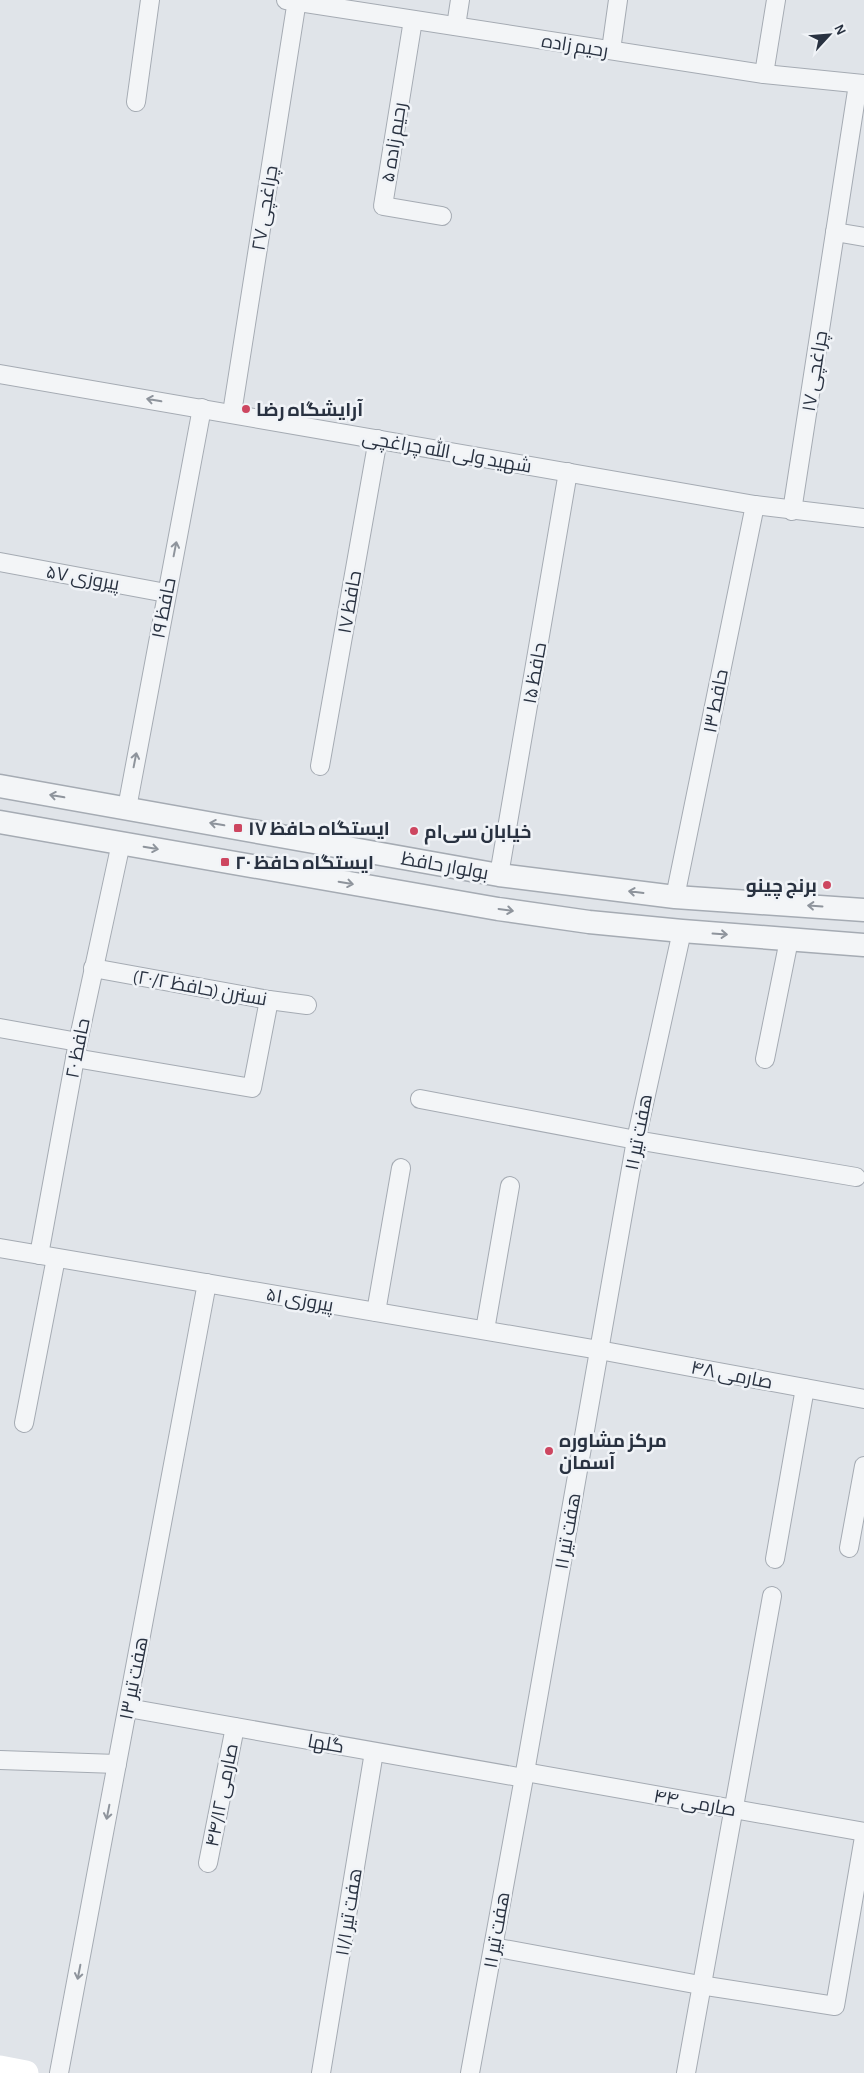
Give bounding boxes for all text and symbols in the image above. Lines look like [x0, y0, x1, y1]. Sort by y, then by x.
north arrow [804, 10, 854, 60]
text: N [831, 22, 848, 37]
street label: رحیم زاده [540, 32, 609, 64]
street label: رحیم زاده ۵ [379, 101, 413, 184]
street label: چراغچی ۲۷ [249, 164, 284, 252]
street label: چراغچی ۱۷ [800, 329, 833, 413]
one-way arrow [146, 395, 162, 405]
place label: آرایشگاه رضا [256, 399, 363, 421]
marker: آرایشگاه رضا [240, 403, 252, 415]
street label: شهید ولی الله چراغچی [360, 424, 534, 479]
one-way arrow [170, 541, 180, 557]
street label: پیروزی ۵۷ [44, 563, 121, 596]
street label: حافظ ۱۷ [336, 569, 365, 635]
street label: حافظ ۱۹ [149, 576, 180, 640]
street label: حافظ ۱۵ [521, 641, 550, 706]
street label: حافط ۱۳ [701, 668, 732, 735]
one-way arrow [130, 753, 140, 769]
one-way arrow [49, 790, 65, 800]
one-way arrow [209, 819, 225, 829]
place label: ایستگاه حافظ ۱۷ [248, 820, 390, 839]
marker: ایستگاه حافظ ۱۷ [232, 822, 244, 834]
place label: خیابان سی‌ام [424, 823, 531, 845]
marker: خیابان سی‌ام [408, 825, 420, 837]
one-way arrow [143, 844, 159, 854]
street label: بولوار حافظ [399, 849, 490, 884]
place label: ایستگاه حافظ ۲۰ [235, 854, 374, 873]
marker: ایستگاه حافظ ۲۰ [219, 856, 231, 868]
place label: برنج چینو [746, 877, 817, 899]
one-way arrow [338, 878, 354, 888]
marker: برنج چینو [821, 879, 833, 891]
one-way arrow [628, 887, 644, 897]
one-way arrow [808, 902, 824, 911]
one-way arrow [498, 905, 514, 915]
one-way arrow [711, 930, 727, 939]
street label: نسترن (حافظ ۲۰/۲) [131, 967, 268, 1011]
street label: حافظ ۲۰ [63, 1017, 94, 1080]
street label: هفت تیر ۱۱ [623, 1093, 657, 1172]
street label: پیروزی ۵۱ [264, 1285, 335, 1318]
street label: صارمی ۴۸ [689, 1358, 774, 1394]
place label: مرکز مشاوره آسمان [559, 1431, 667, 1474]
marker: مرکز مشاوره آسمان [543, 1445, 555, 1457]
street label: هفت تیر ۱۱ [552, 1492, 586, 1571]
street label: هفت تیر ۱۳ [117, 1635, 153, 1722]
street label: گلها [306, 1731, 346, 1758]
street label: صارمی ۴۴/۱۲ [203, 1742, 243, 1849]
street label: صارمی ۴۴ [652, 1787, 738, 1821]
one-way arrow [103, 1804, 113, 1820]
street label: هفت تیر ۱۱/۱ [333, 1867, 367, 1958]
street label: هفت تیر ۱۱ [481, 1891, 515, 1970]
one-way arrow [73, 1964, 83, 1980]

